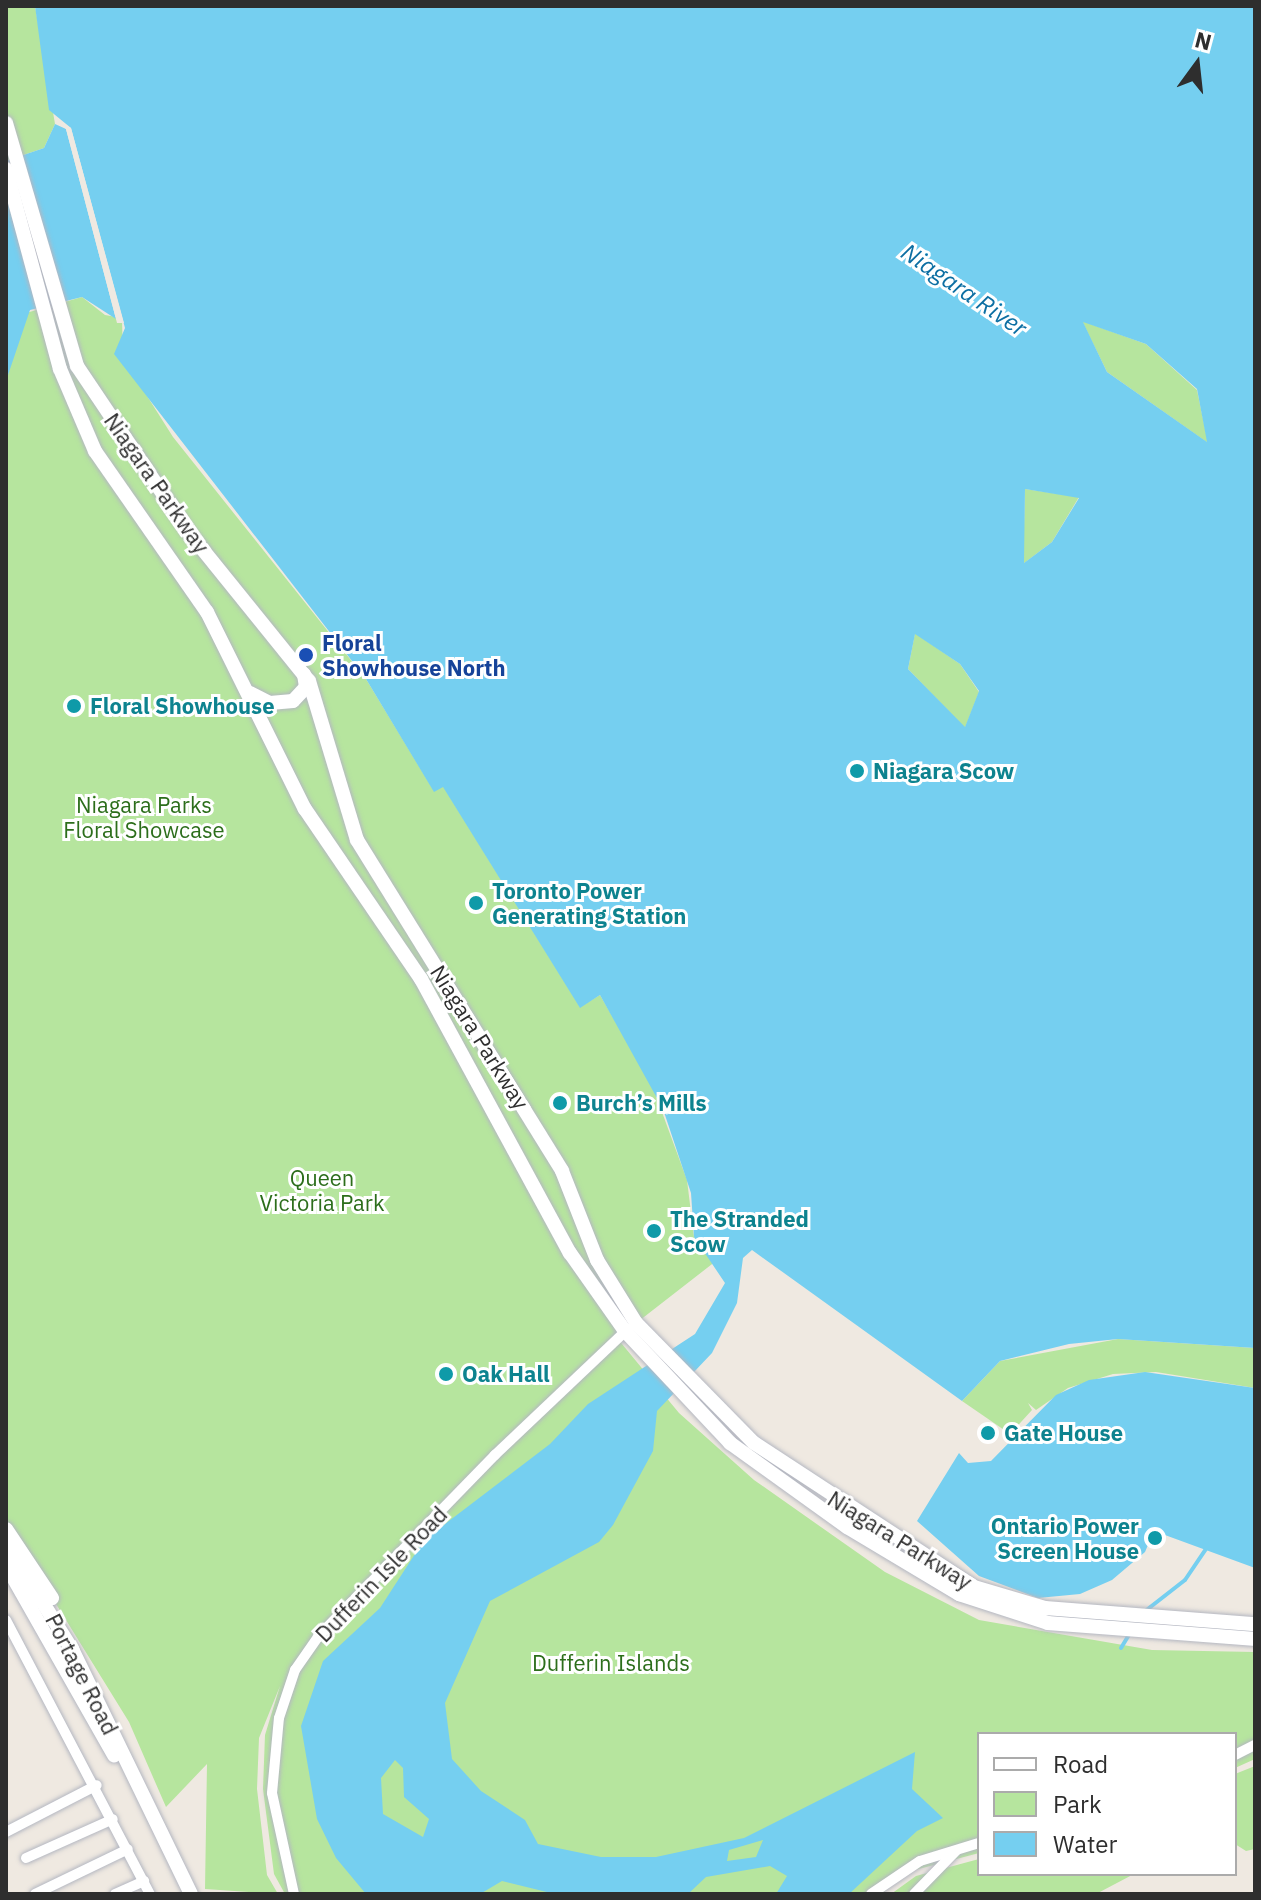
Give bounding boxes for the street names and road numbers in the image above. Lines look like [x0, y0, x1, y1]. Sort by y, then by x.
street label: Niagara Parkway [99, 408, 215, 558]
street label: Niagara Parkway [425, 960, 535, 1114]
street label: Niagara Parkway [823, 1485, 977, 1595]
street label: Dufferin Isle Road [310, 1501, 452, 1647]
street label: Portage Road [40, 1609, 124, 1739]

